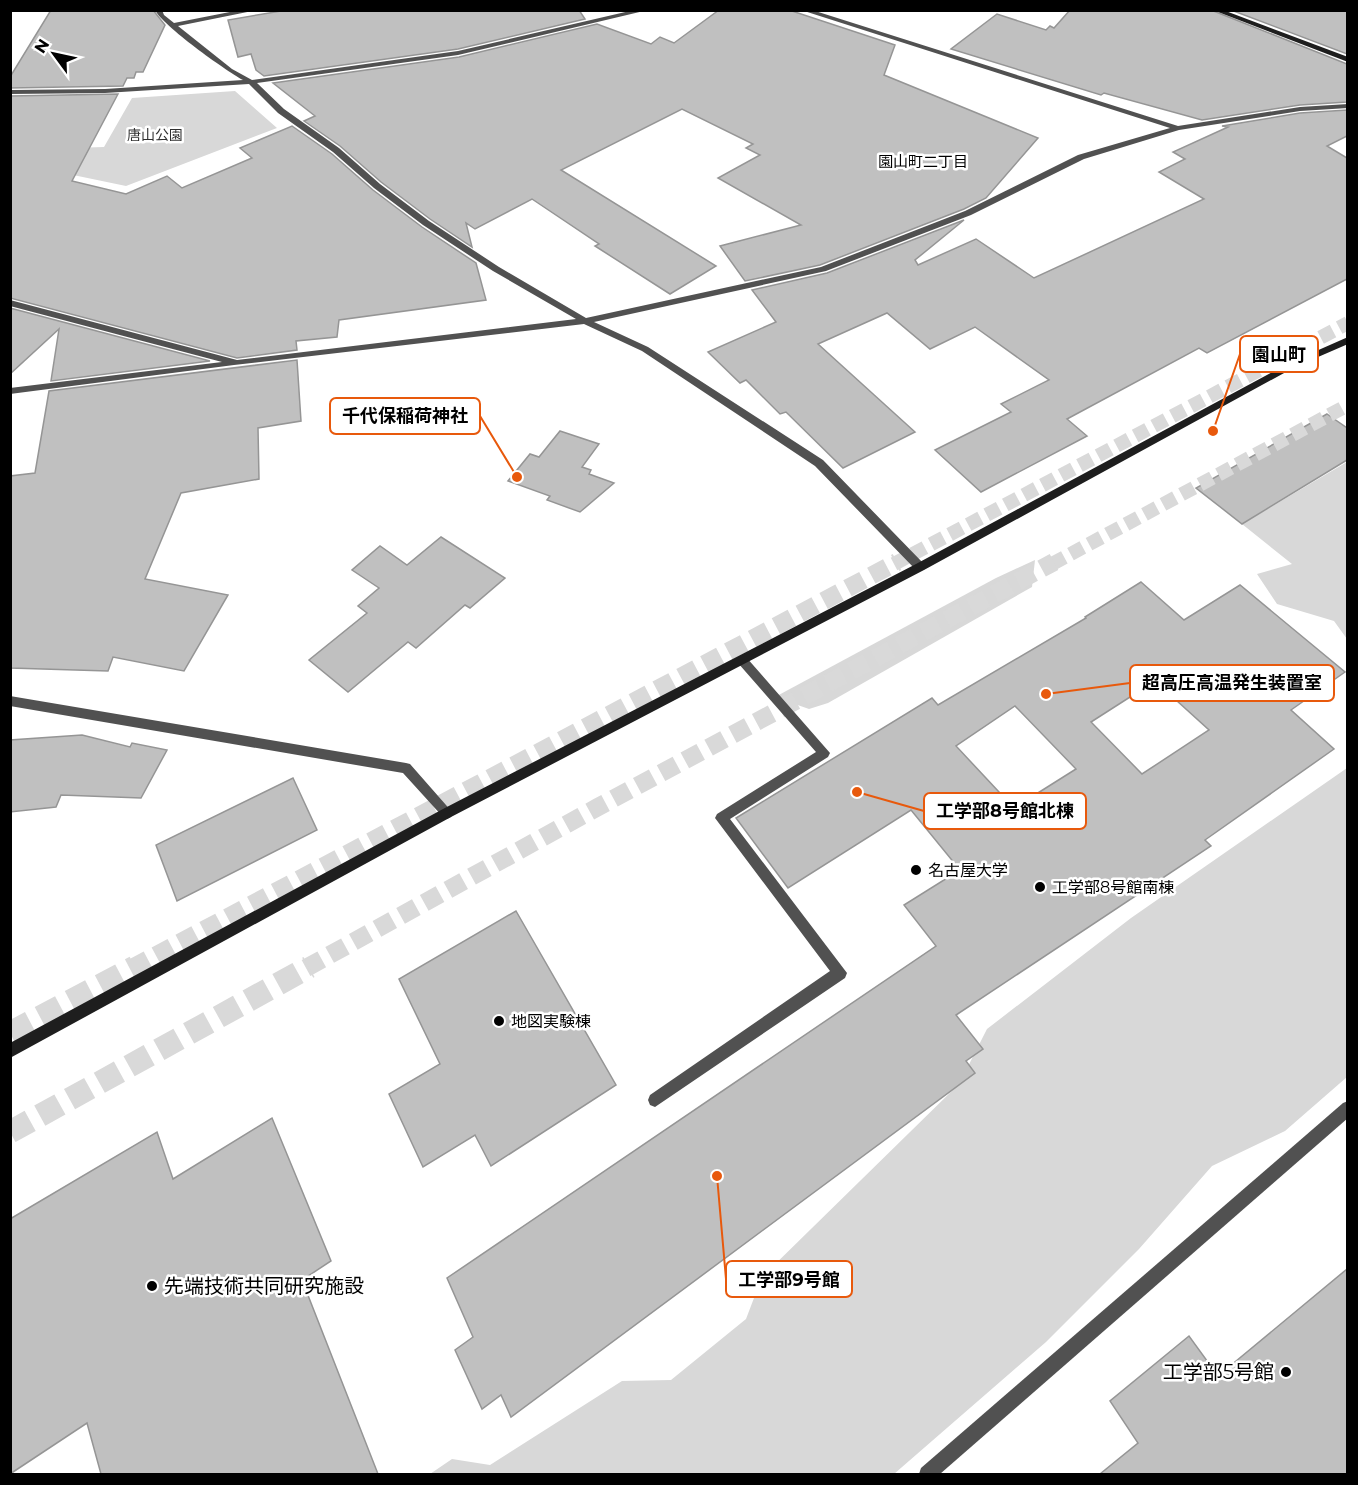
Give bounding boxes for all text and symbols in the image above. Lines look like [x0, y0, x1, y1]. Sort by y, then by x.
north arrow [24, 24, 84, 84]
text: N [30, 36, 53, 57]
park label: 唐山公園 [127, 126, 183, 144]
district label: 園山町二丁目 [878, 152, 968, 171]
callout: 園山町 [1240, 336, 1318, 372]
text: 園山町 [1252, 344, 1306, 366]
callout: 千代保稲荷神社 [330, 398, 480, 434]
text: 千代保稲荷神社 [342, 405, 468, 427]
callout: 超高圧高温発生装置室 [1130, 665, 1334, 701]
text: 超高圧高温発生装置室 [1142, 672, 1322, 694]
callout: 工学部8号館北棟 [924, 793, 1086, 829]
text: 工学部8号館北棟 [936, 800, 1074, 822]
place label: 名古屋大学 [928, 861, 1008, 880]
marker: 名古屋大学 [909, 863, 923, 877]
place label: 工学部8号館南棟 [1052, 878, 1174, 897]
marker: 工学部8号館南棟 [1033, 880, 1047, 894]
place label: 地図実験棟 [511, 1012, 591, 1031]
marker: 地図実験棟 [492, 1014, 506, 1028]
callout: 工学部9号館 [726, 1261, 852, 1297]
text: 工学部9号館 [738, 1269, 840, 1291]
place label: 先端技術共同研究施設 [164, 1274, 364, 1298]
marker: 先端技術共同研究施設 [145, 1279, 159, 1293]
place label: 工学部5号館 [1163, 1360, 1274, 1384]
marker: 工学部5号館 [1279, 1365, 1293, 1379]

